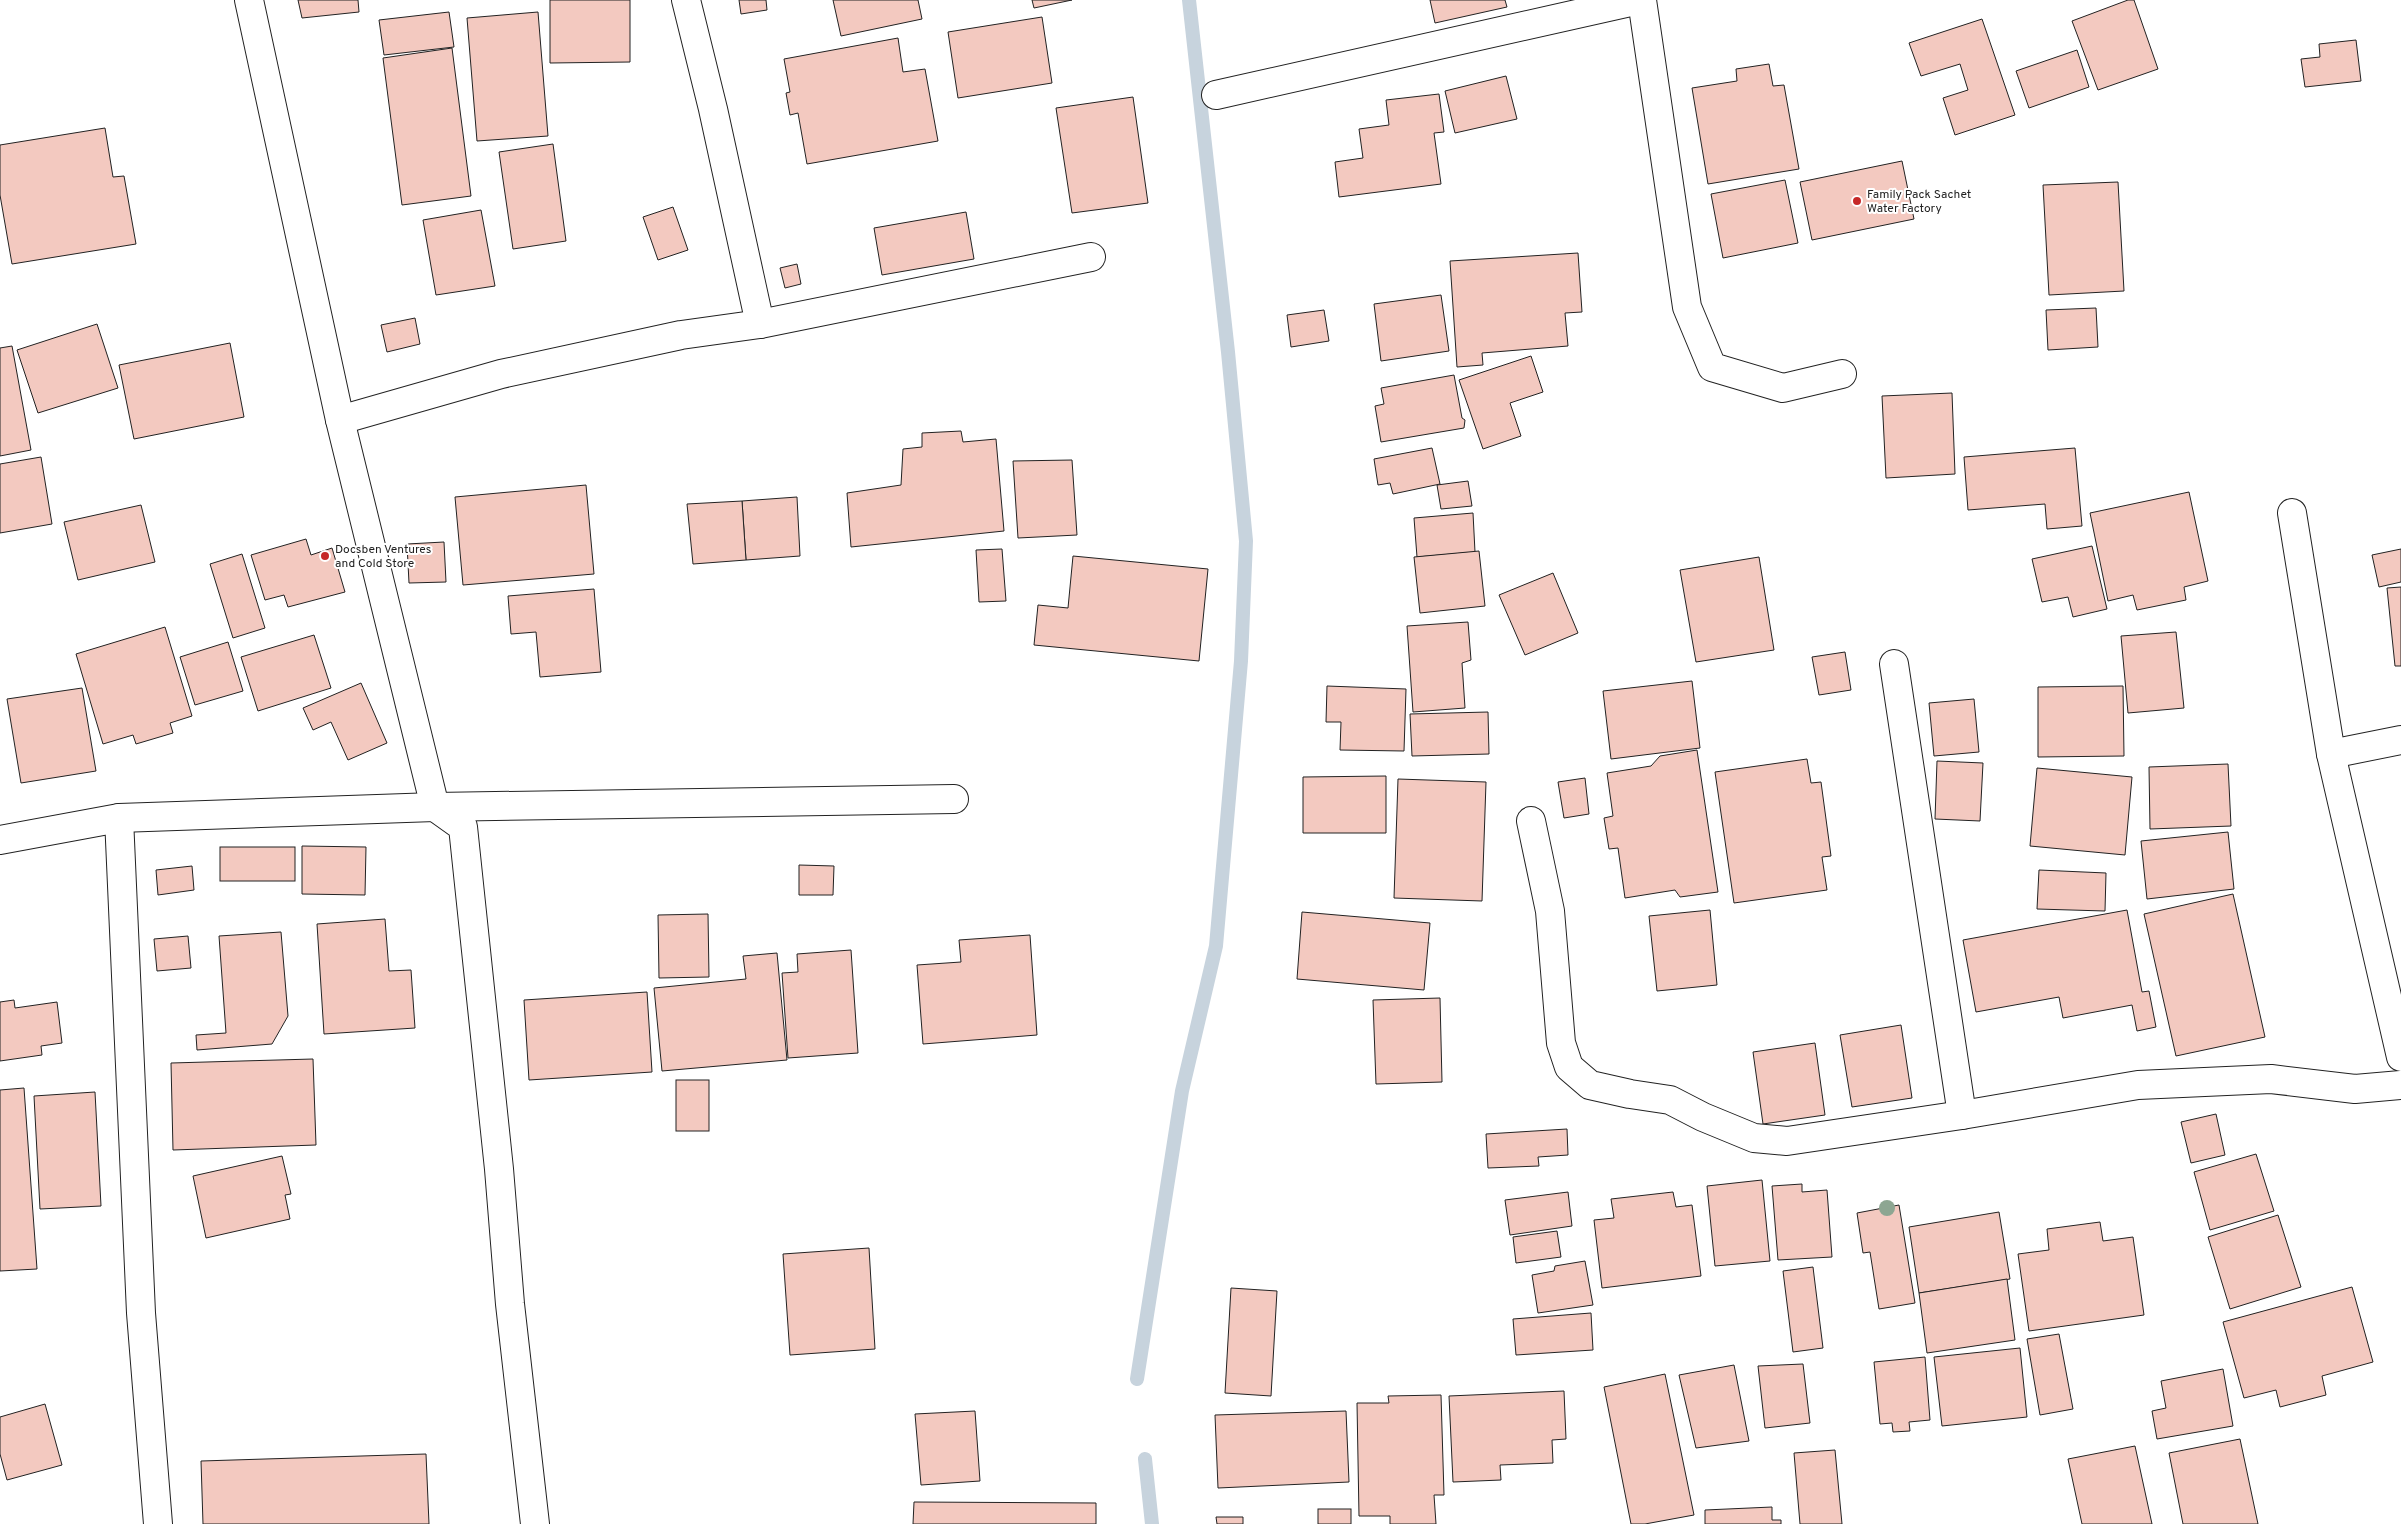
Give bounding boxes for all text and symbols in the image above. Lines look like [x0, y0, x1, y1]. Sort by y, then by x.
place label: Family Pack Sachet Water Factory [1867, 187, 1971, 217]
marker: Family Pack Sachet Water Factory [1851, 195, 1863, 207]
place label: Docsben Ventures and Cold Store [335, 542, 431, 572]
marker: Docsben Ventures and Cold Store [319, 550, 331, 562]

